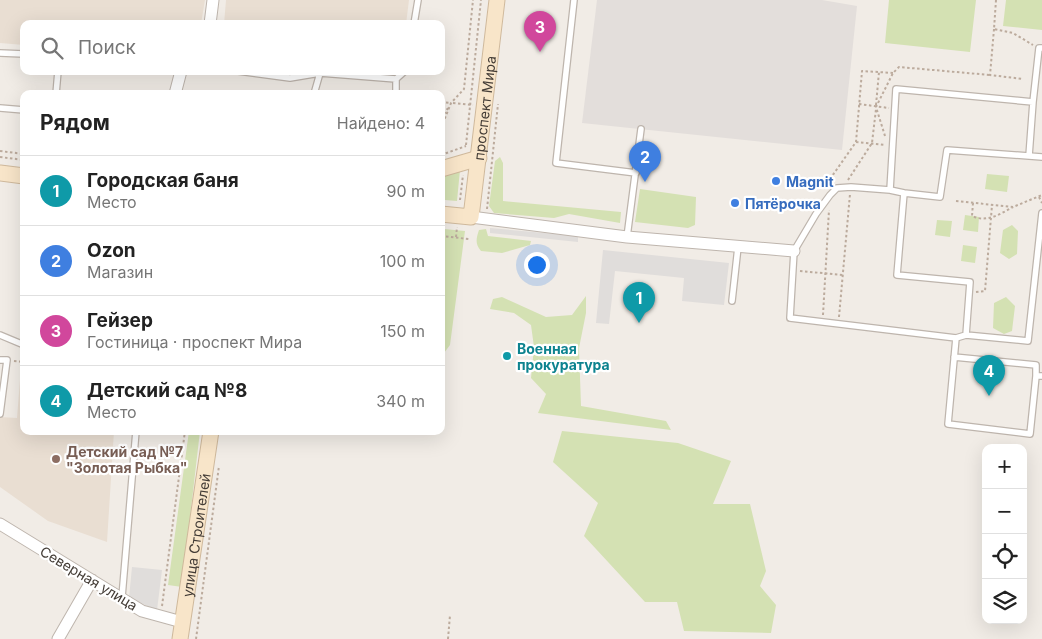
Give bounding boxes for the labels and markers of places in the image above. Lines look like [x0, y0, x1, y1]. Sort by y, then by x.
pin: 3 [524, 11, 556, 52]
pin: 2 [629, 141, 661, 182]
place label: Magnit [786, 173, 834, 190]
marker: Magnit [770, 175, 782, 187]
place label: Пятёрочка [745, 195, 821, 212]
marker: Пятёрочка [729, 197, 741, 209]
pin: 1 [623, 282, 655, 323]
place label: Военная прокуратура [517, 340, 610, 373]
marker: Военная прокуратура [501, 350, 513, 362]
pin: 4 [973, 355, 1005, 396]
place label: Детский сад №7 "Золотая Рыбка" [66, 443, 188, 476]
marker: Детский сад №7 "Золотая Рыбка" [50, 453, 62, 465]

